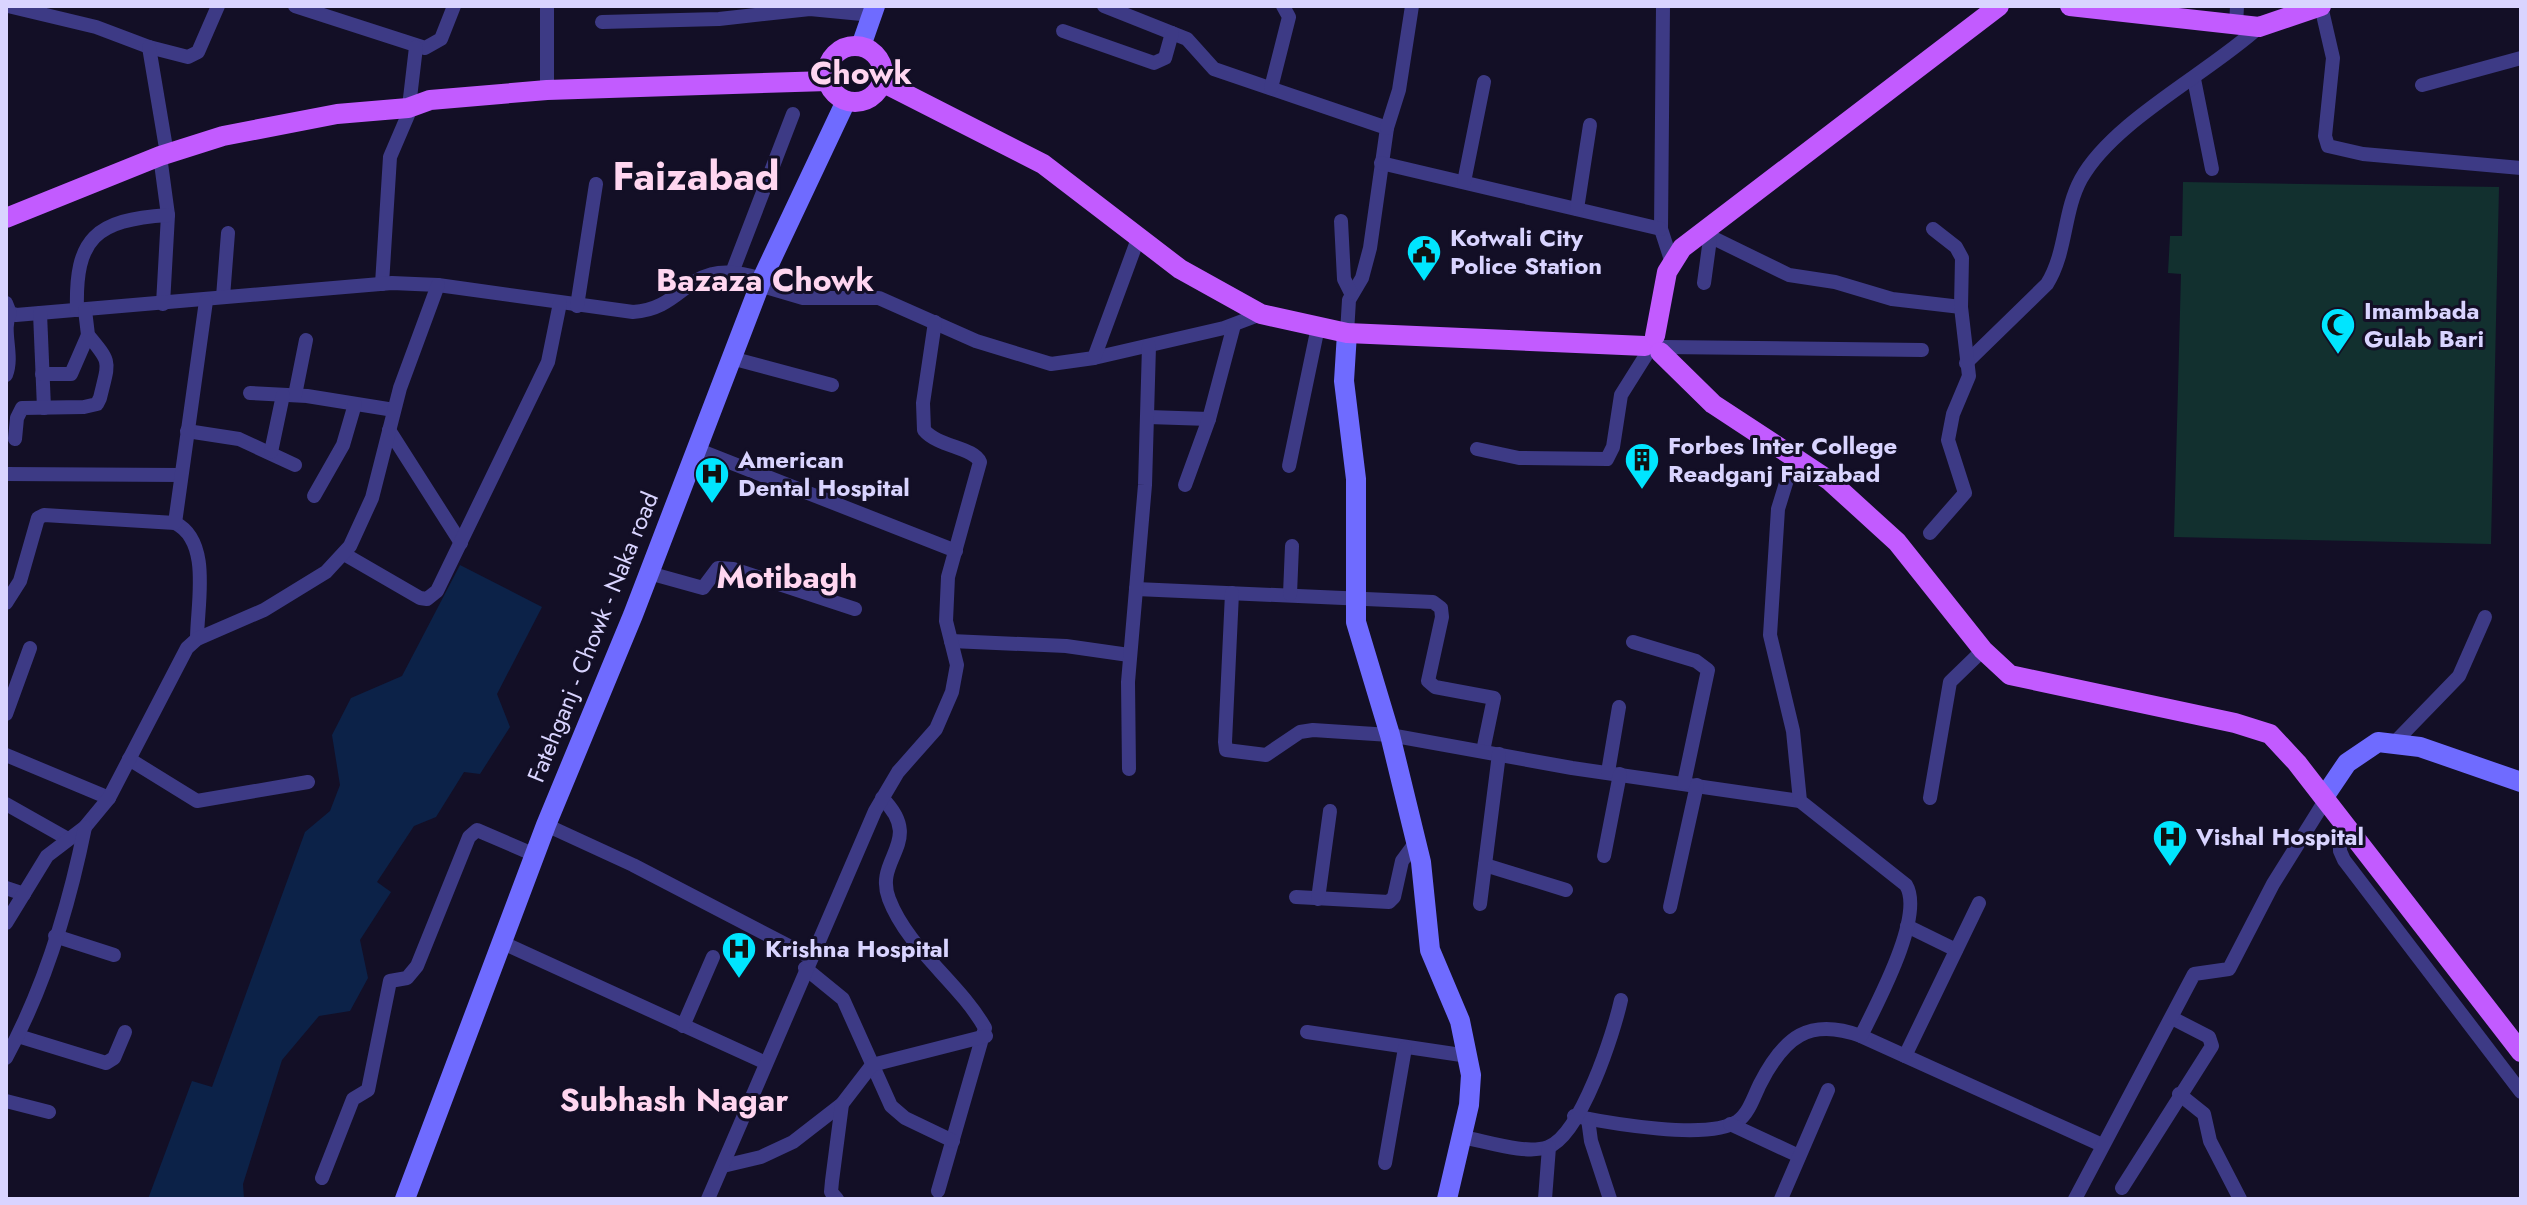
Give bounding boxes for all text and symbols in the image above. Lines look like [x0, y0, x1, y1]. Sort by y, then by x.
district label: Chowk [810, 50, 912, 96]
district label: Faizabad [613, 147, 779, 205]
place label: Kotwali City Police Station [1450, 220, 1602, 283]
public building icon: Kotwali City Police Station [1405, 233, 1443, 283]
district label: Bazaza Chowk [656, 257, 874, 303]
place label: Imambada Gulab Bari [2364, 293, 2484, 356]
mosque icon: Imambada Gulab Bari [2319, 306, 2357, 356]
place label: Forbes Inter College Readganj Faizabad [1668, 428, 1897, 491]
building icon: Forbes Inter College Readganj Faizabad [1623, 441, 1661, 491]
place label: American Dental Hospital [737, 442, 910, 505]
hospital icon: American Dental Hospital [693, 455, 731, 505]
street label: Fatehganj - Chowk - Naka road [518, 486, 667, 787]
district label: Motibagh [716, 554, 858, 600]
hospital icon: Vishal Hospital [2151, 818, 2189, 868]
place label: Vishal Hospital [2195, 819, 2364, 854]
hospital icon: Krishna Hospital [720, 930, 758, 980]
place label: Krishna Hospital [765, 931, 949, 966]
district label: Subhash Nagar [560, 1077, 788, 1123]

